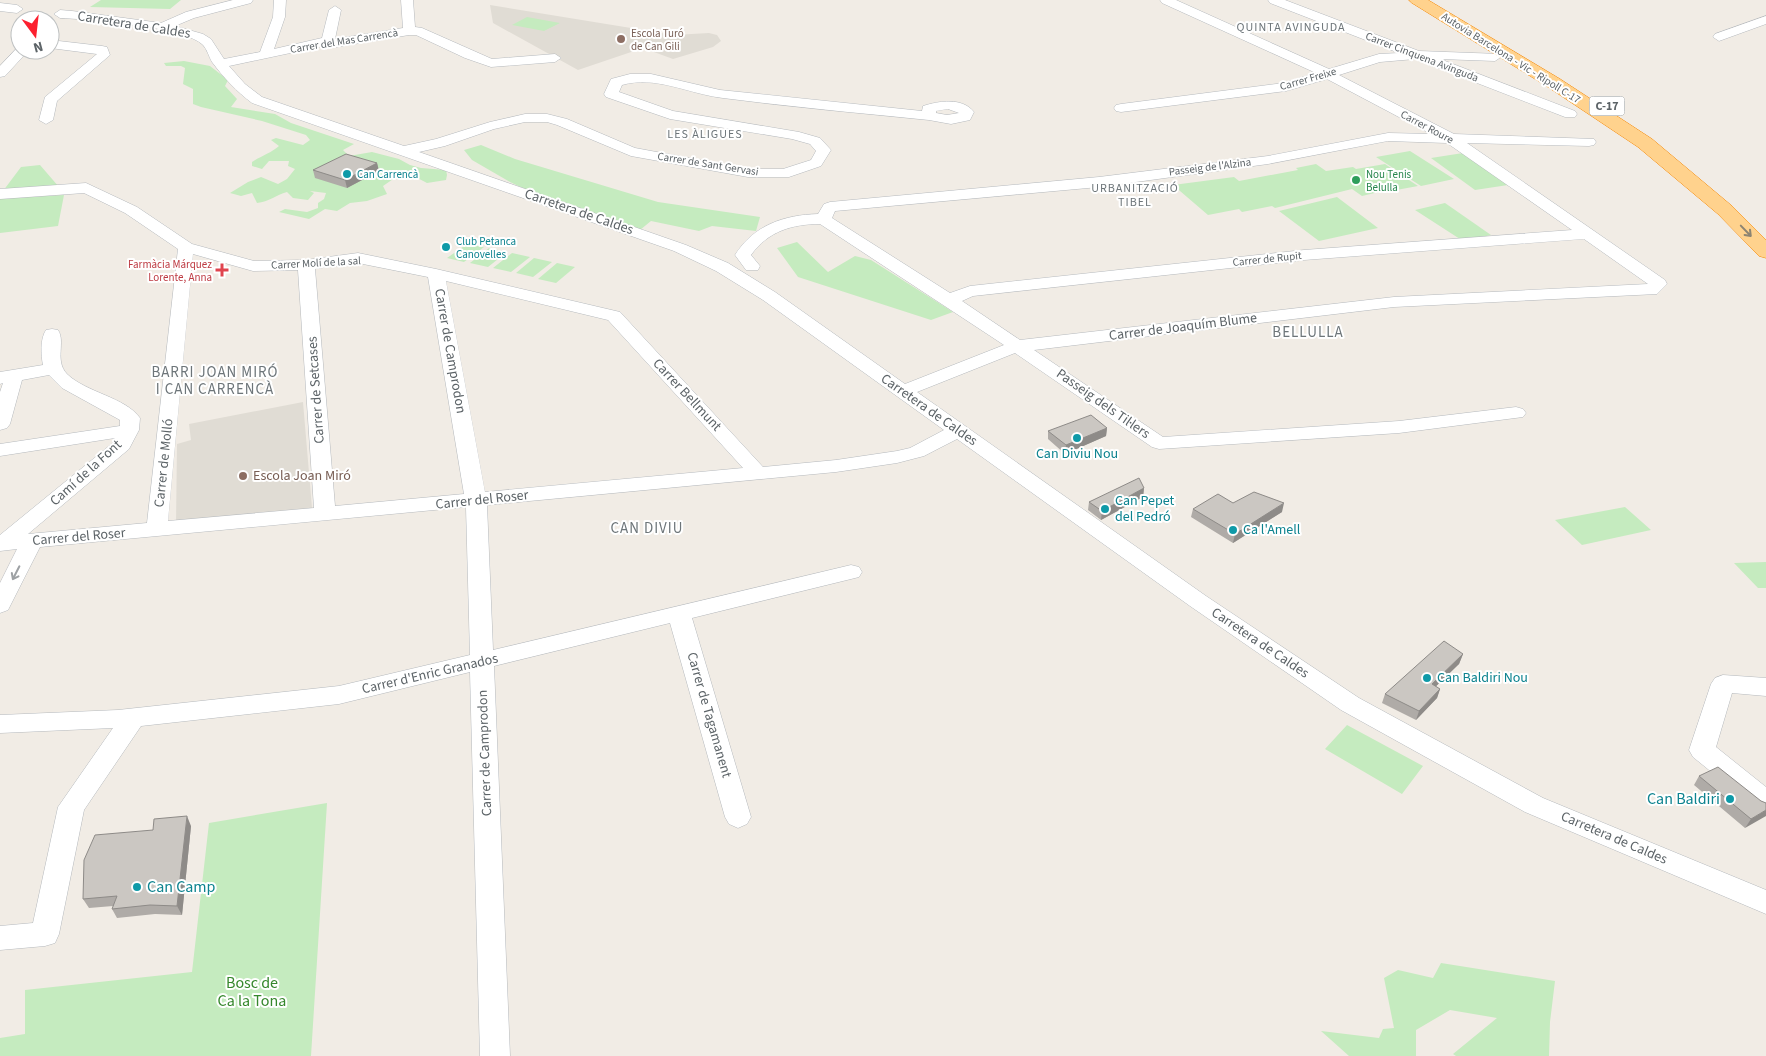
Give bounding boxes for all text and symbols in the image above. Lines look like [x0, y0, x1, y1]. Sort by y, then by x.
street label: Carretera de Caldes [76, 6, 192, 44]
street label: Autovia Barcelona - Vic - Ripoll C-17 [1439, 9, 1583, 107]
north arrow [10, 10, 60, 60]
district label: QUINTA AVINGUDA [1237, 19, 1345, 36]
street label: Carrer del Mas Carrencà [289, 25, 399, 57]
place label: Escola Turó de Can Gili [631, 26, 684, 54]
street label: Carrer Cinquena Avinguda [1363, 28, 1481, 86]
marker: Escola Turó de Can Gili [615, 33, 627, 45]
text: N [31, 36, 45, 57]
street label: Carrer Freixe [1278, 64, 1339, 94]
road number: C-17 [1590, 96, 1624, 115]
street label: Carrer Roure [1398, 107, 1457, 148]
district label: LES ÀLIGUES [667, 126, 743, 143]
street label: Carrer de Sant Gervasi [656, 149, 760, 179]
street label: Passeig de l'Alzina [1168, 155, 1252, 179]
place label: Can Carrencà [357, 167, 418, 182]
place label: Nou Tenis Belulla [1366, 167, 1412, 195]
marker: Can Carrencà [341, 168, 353, 180]
marker: Nou Tenis Belulla [1350, 174, 1362, 186]
district label: URBANITZACIÓ TIBEL [1091, 180, 1179, 211]
street label: Carretera de Caldes [522, 184, 636, 240]
one-way arrow [1740, 225, 1752, 237]
place label: Club Petanca Canovelles [456, 234, 516, 262]
marker: Club Petanca Canovelles [440, 241, 452, 253]
street label: Carrer de Rupit [1232, 248, 1303, 270]
street label: Carrer Molí de la sal [271, 253, 361, 273]
place label: Farmàcia Márquez Lorente, Anna [128, 257, 212, 285]
marker: Farmàcia Márquez Lorente, Anna [216, 264, 228, 276]
street label: Carrer de Camprodon [429, 287, 471, 415]
street label: Carrer de Joaquím Blume [1108, 308, 1258, 346]
district label: BELLULLA [1272, 322, 1344, 343]
street label: Carrer de Setcases [302, 336, 330, 444]
street label: Carrer Bellmunt [648, 354, 726, 436]
district label: BARRI JOAN MIRÓ I CAN CARRENCÀ [151, 362, 279, 400]
street label: Passeig dels Til·lers [1052, 364, 1154, 444]
street label: Carretera de Caldes [877, 369, 982, 451]
street label: Carrer de Molló [149, 418, 179, 508]
marker: Can Diviu Nou [1071, 432, 1083, 444]
street label: Camí de la Font [46, 435, 127, 511]
place label: Can Diviu Nou [1036, 444, 1118, 464]
place label: Escola Joan Miró [253, 466, 351, 486]
marker: Escola Joan Miró [237, 470, 249, 482]
street label: Carrer del Roser [435, 485, 530, 515]
place label: Can Pepet del Pedró [1115, 491, 1175, 527]
marker: Can Pepet del Pedró [1099, 503, 1111, 515]
district label: CAN DIVIU [611, 518, 683, 539]
place label: Ca l'Amell [1243, 520, 1301, 540]
street label: Carrer del Roser [32, 523, 127, 551]
marker: Ca l'Amell [1227, 524, 1239, 536]
one-way arrow [11, 565, 20, 580]
street label: Carretera de Caldes [1207, 603, 1313, 683]
street label: Carrer d'Enric Granados [360, 649, 500, 699]
street label: Carrer de Tagamanent [681, 650, 737, 780]
place label: Can Baldiri Nou [1437, 668, 1528, 688]
marker: Can Baldiri Nou [1421, 672, 1433, 684]
street label: Carrer de Camprodon [473, 689, 497, 817]
place label: Can Baldiri [1647, 788, 1720, 810]
marker: Can Baldiri [1724, 793, 1736, 805]
street label: Carretera de Caldes [1558, 807, 1671, 870]
place label: Can Camp [147, 876, 216, 898]
marker: Can Camp [131, 881, 143, 893]
park label: Bosc de Ca la Tona [218, 972, 286, 1012]

